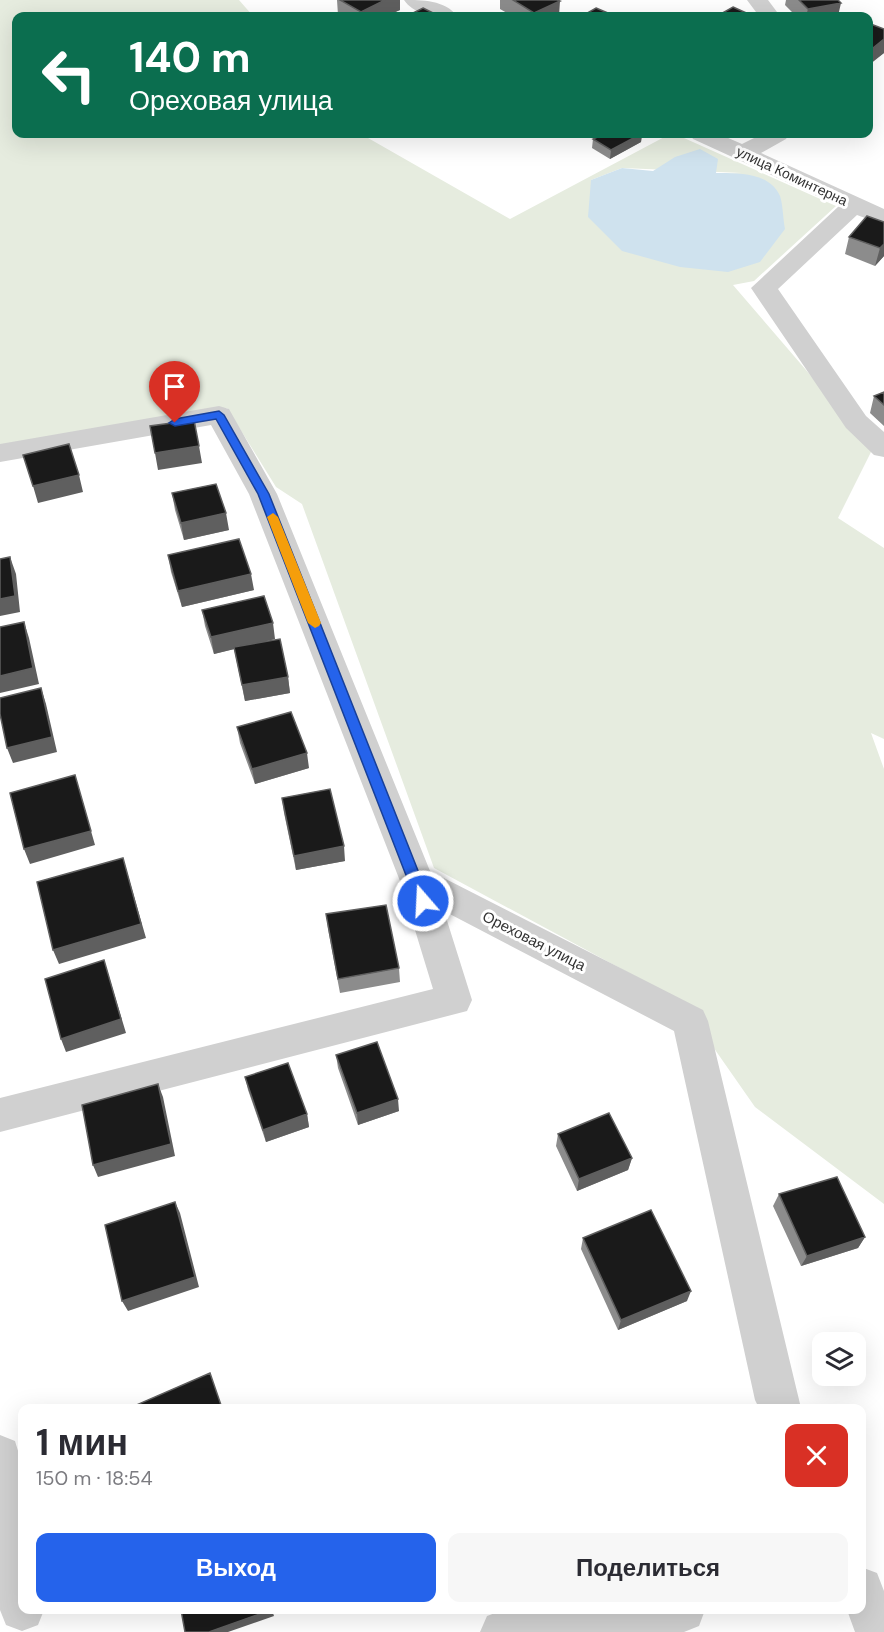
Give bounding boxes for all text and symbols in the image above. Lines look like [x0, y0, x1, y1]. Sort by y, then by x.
text: 140 m [129, 30, 251, 85]
icon: left [30, 36, 108, 114]
text: Ореховая улица [129, 83, 333, 118]
street label: улица Коминтерна [734, 142, 851, 210]
pin [149, 361, 200, 423]
icon: arrive [158, 370, 191, 403]
position arrow [391, 869, 455, 933]
street label: Ореховая улица [479, 906, 590, 976]
map controls [812, 1332, 866, 1386]
button: layers [812, 1332, 866, 1386]
text: 1 мин [36, 1419, 128, 1466]
button: close [785, 1424, 848, 1487]
text: 150 m · 18:54 [36, 1465, 153, 1491]
button: Выход [36, 1533, 436, 1602]
button: Поделиться [448, 1533, 848, 1602]

